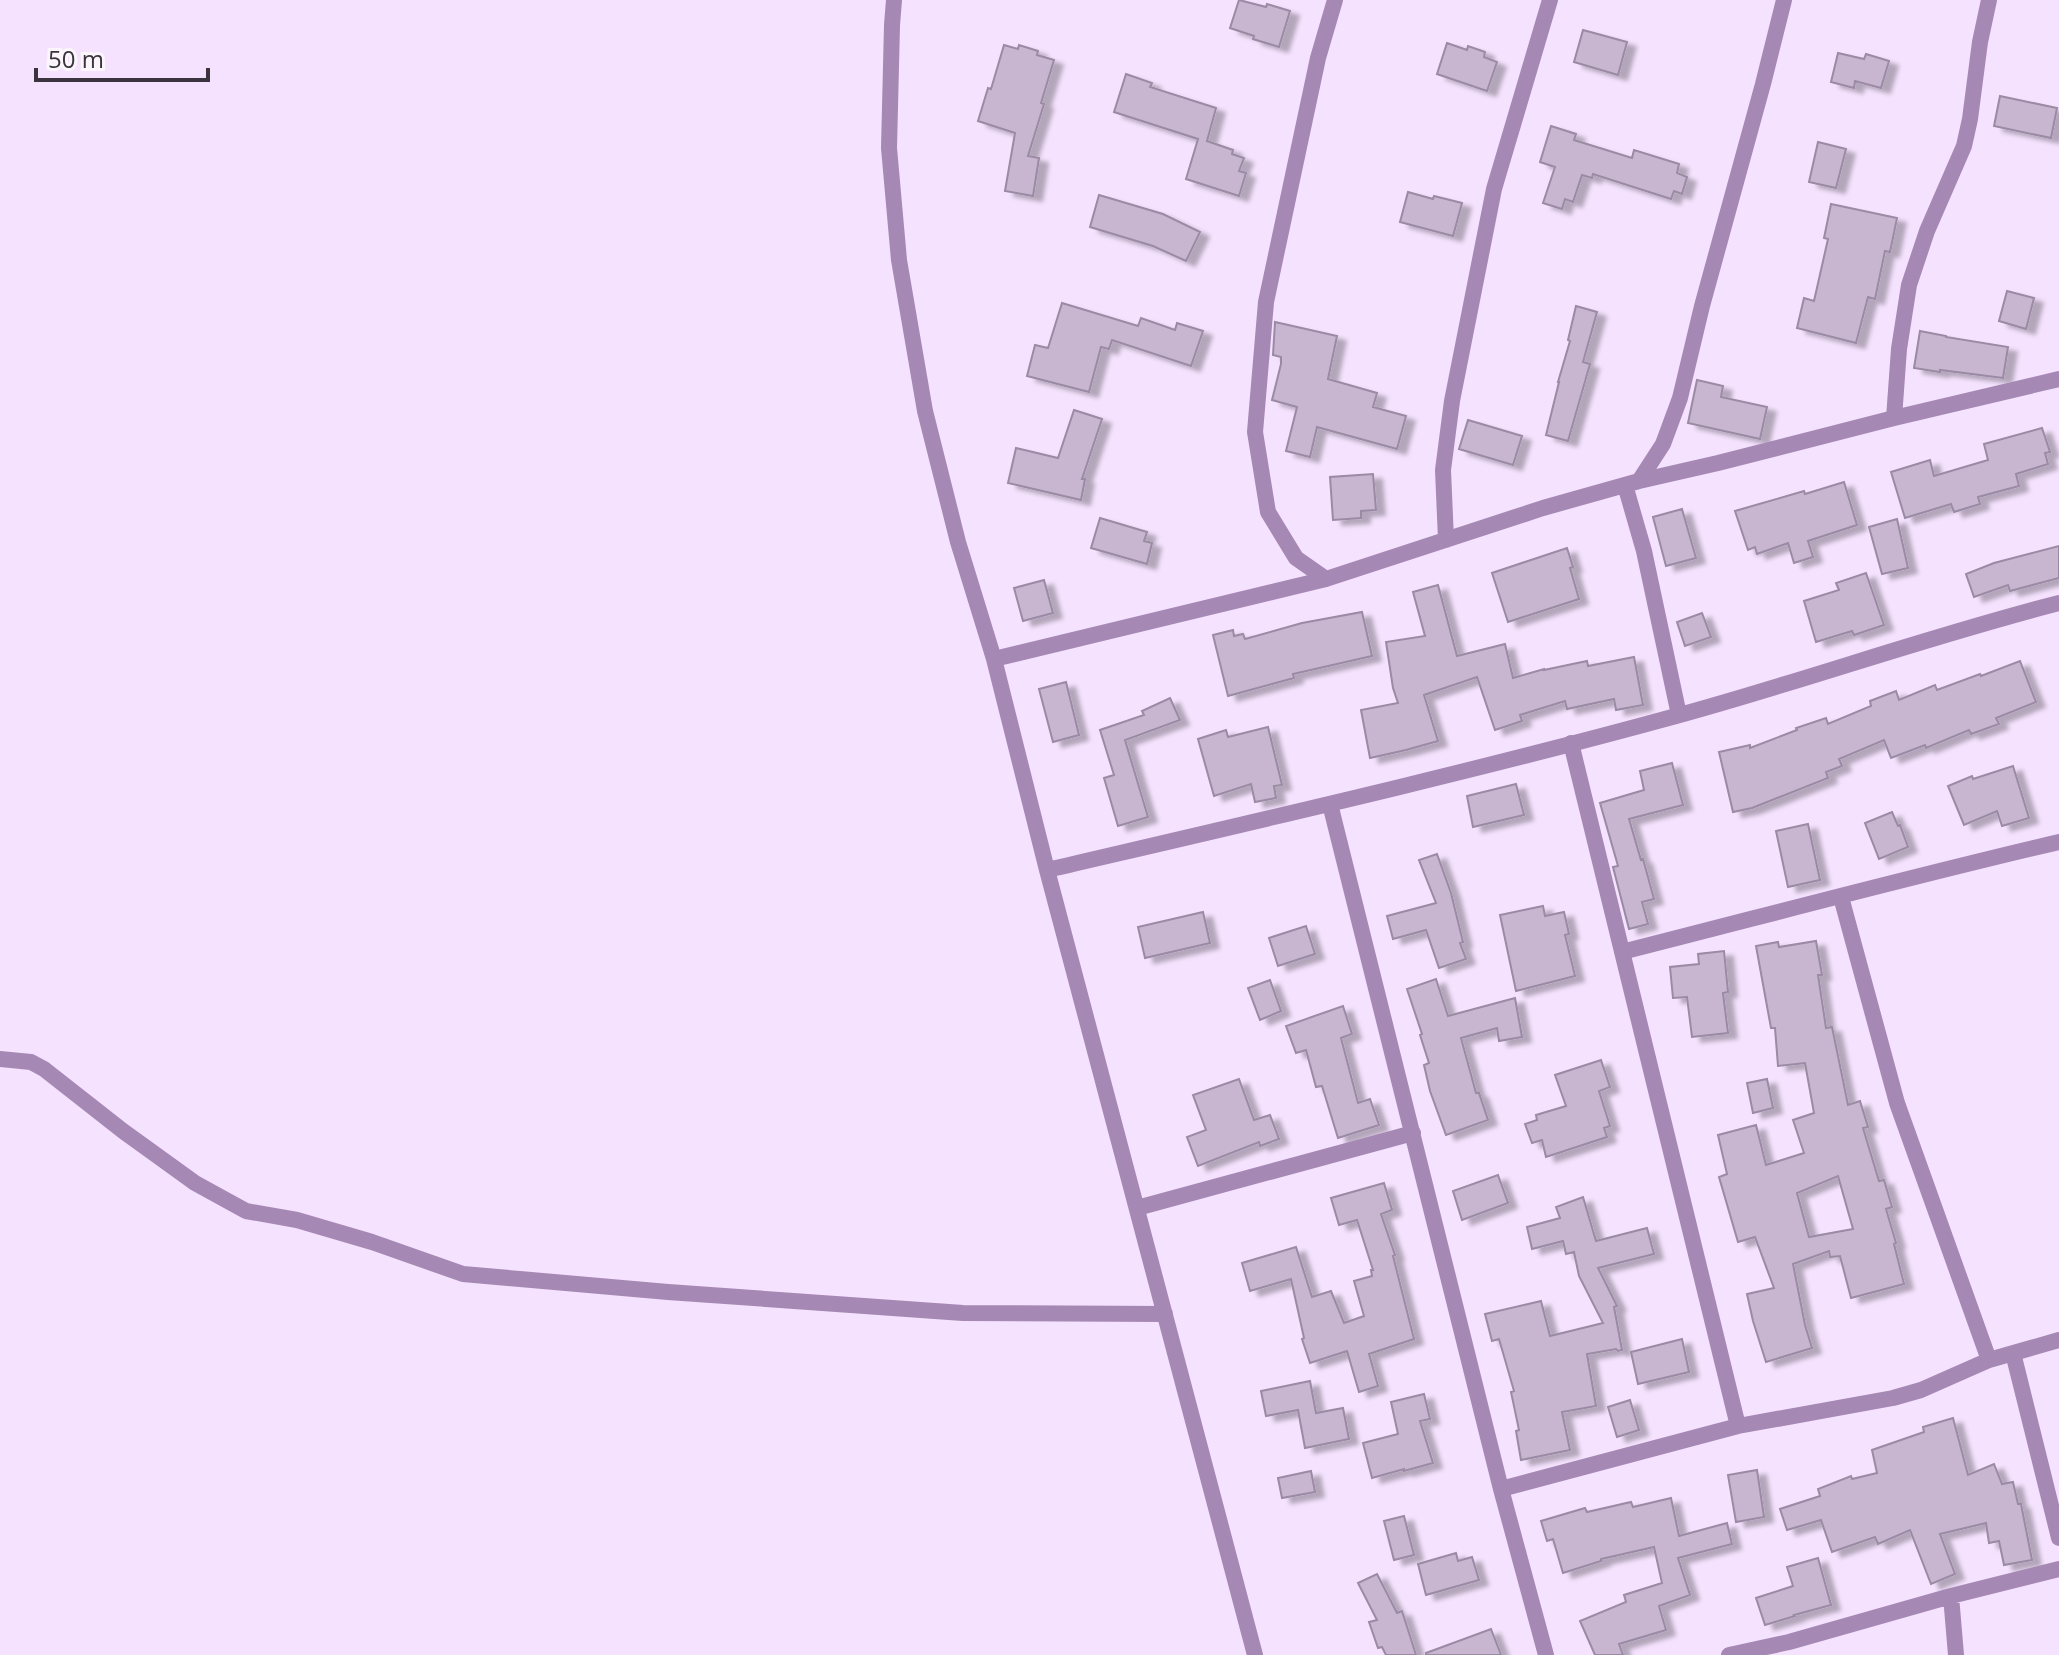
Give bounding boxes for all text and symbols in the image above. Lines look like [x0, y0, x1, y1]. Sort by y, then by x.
scale bar [36, 32, 208, 82]
text: 50 m [48, 42, 104, 75]

